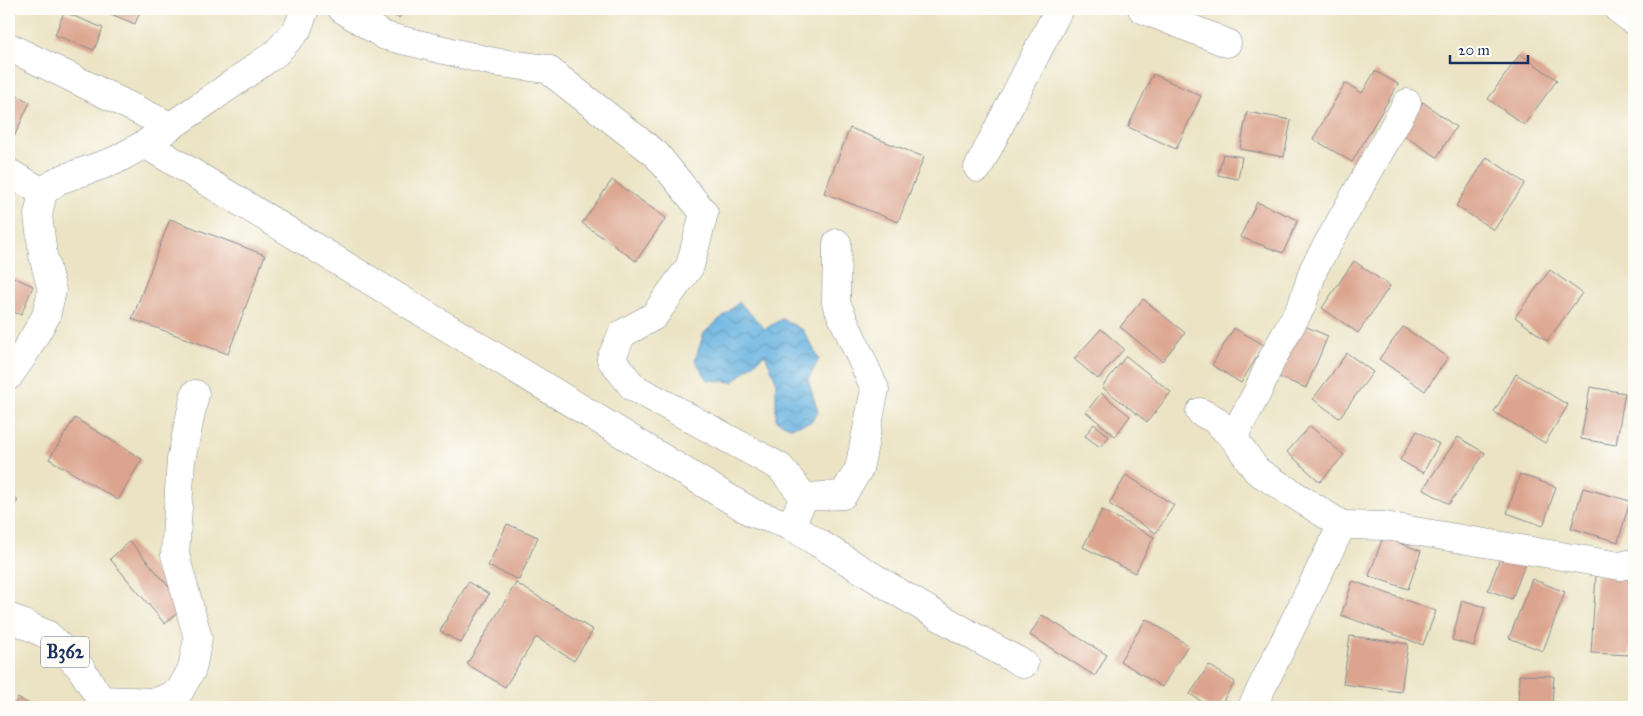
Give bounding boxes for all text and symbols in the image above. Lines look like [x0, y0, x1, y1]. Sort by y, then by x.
scale bar [1450, 32, 1528, 64]
text: 20 m [1458, 41, 1490, 59]
road number: B362 [41, 636, 89, 668]

